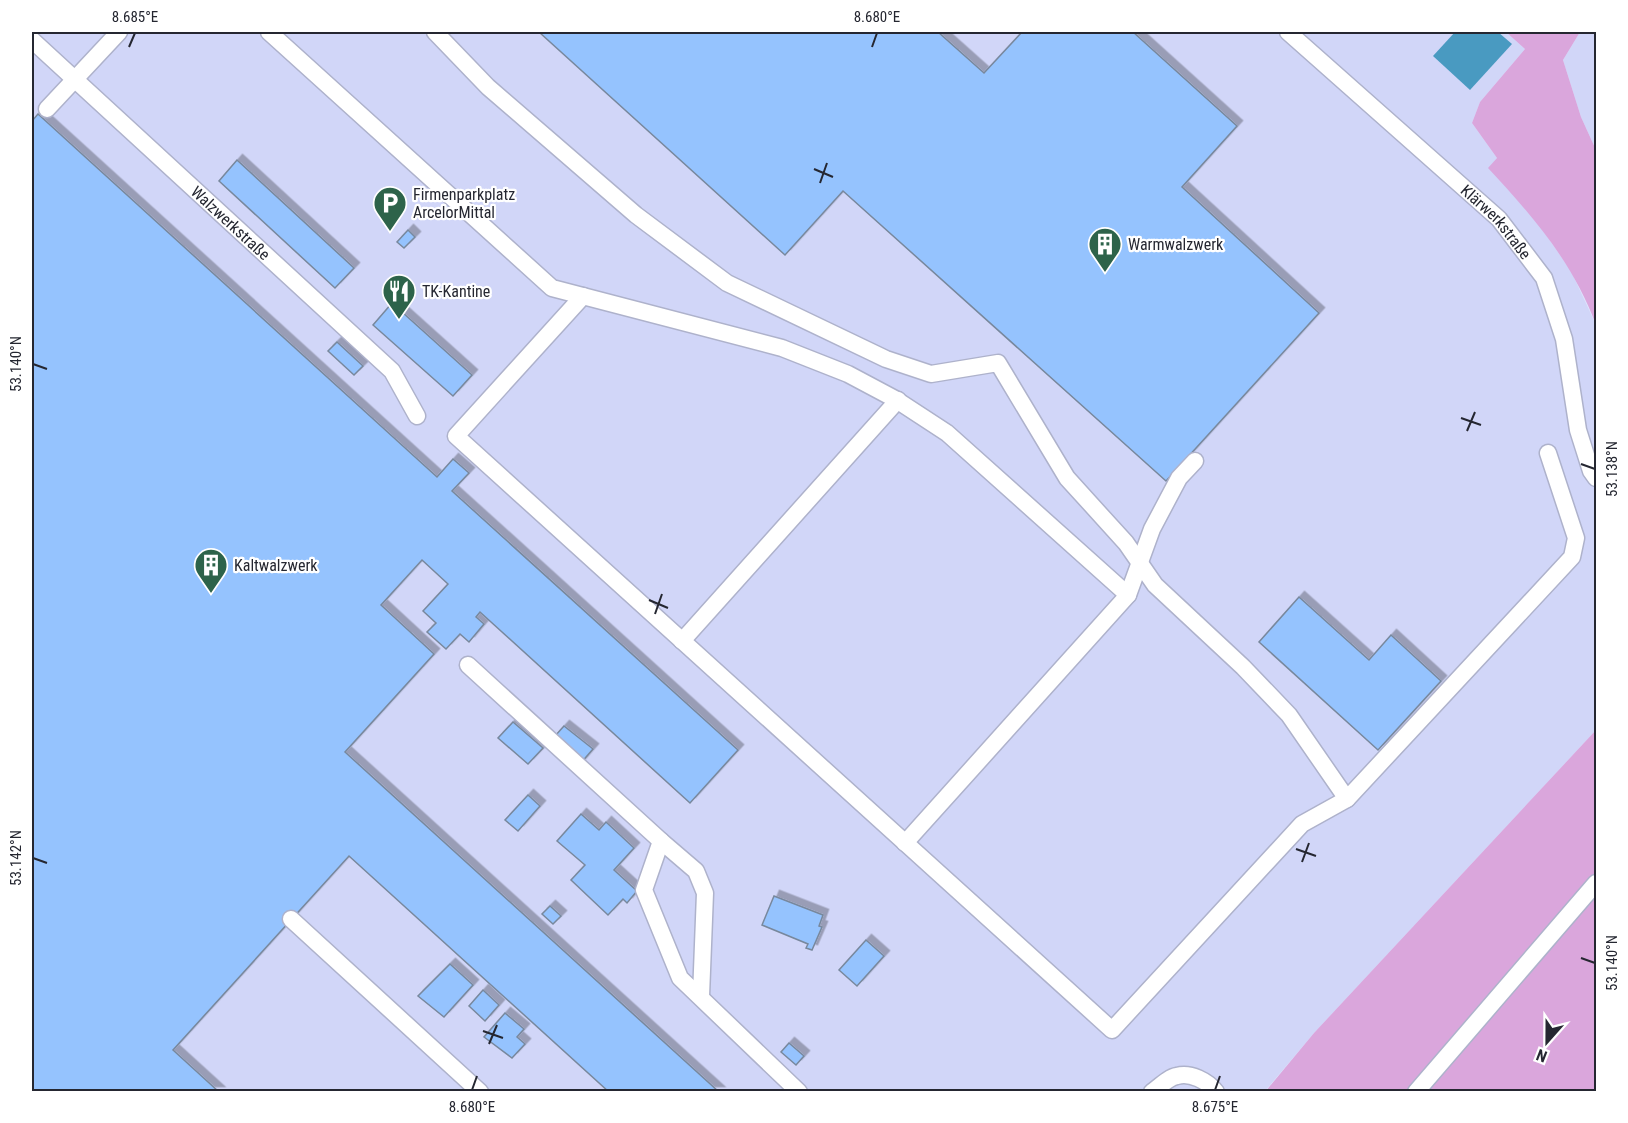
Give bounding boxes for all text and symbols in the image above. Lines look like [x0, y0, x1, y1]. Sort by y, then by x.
text: 8.685°E [112, 8, 158, 26]
text: 8.680°E [854, 8, 900, 26]
street label: Klärwerkstraße [1457, 181, 1535, 263]
street label: Walzwerkstraße [187, 182, 274, 264]
parking icon: Firmenparkplatz ArcelorMittal [372, 185, 408, 232]
place label: Firmenparkplatz ArcelorMittal [413, 185, 515, 222]
building icon: Warmwalzwerk [1087, 226, 1123, 273]
place label: Warmwalzwerk [1128, 235, 1224, 254]
restaurant icon: TK-Kantine [381, 273, 417, 320]
place label: TK-Kantine [422, 282, 490, 301]
text: 53.140°N [7, 336, 25, 392]
text: 53.138°N [1603, 441, 1621, 497]
building icon: Kaltwalzwerk [193, 547, 229, 594]
place label: Kaltwalzwerk [234, 556, 318, 575]
text: 53.142°N [7, 830, 25, 886]
text: 53.140°N [1603, 935, 1621, 991]
north arrow [1517, 1012, 1577, 1072]
text: N [1534, 1045, 1550, 1066]
text: 8.680°E [449, 1098, 495, 1116]
text: 8.675°E [1192, 1098, 1238, 1116]

